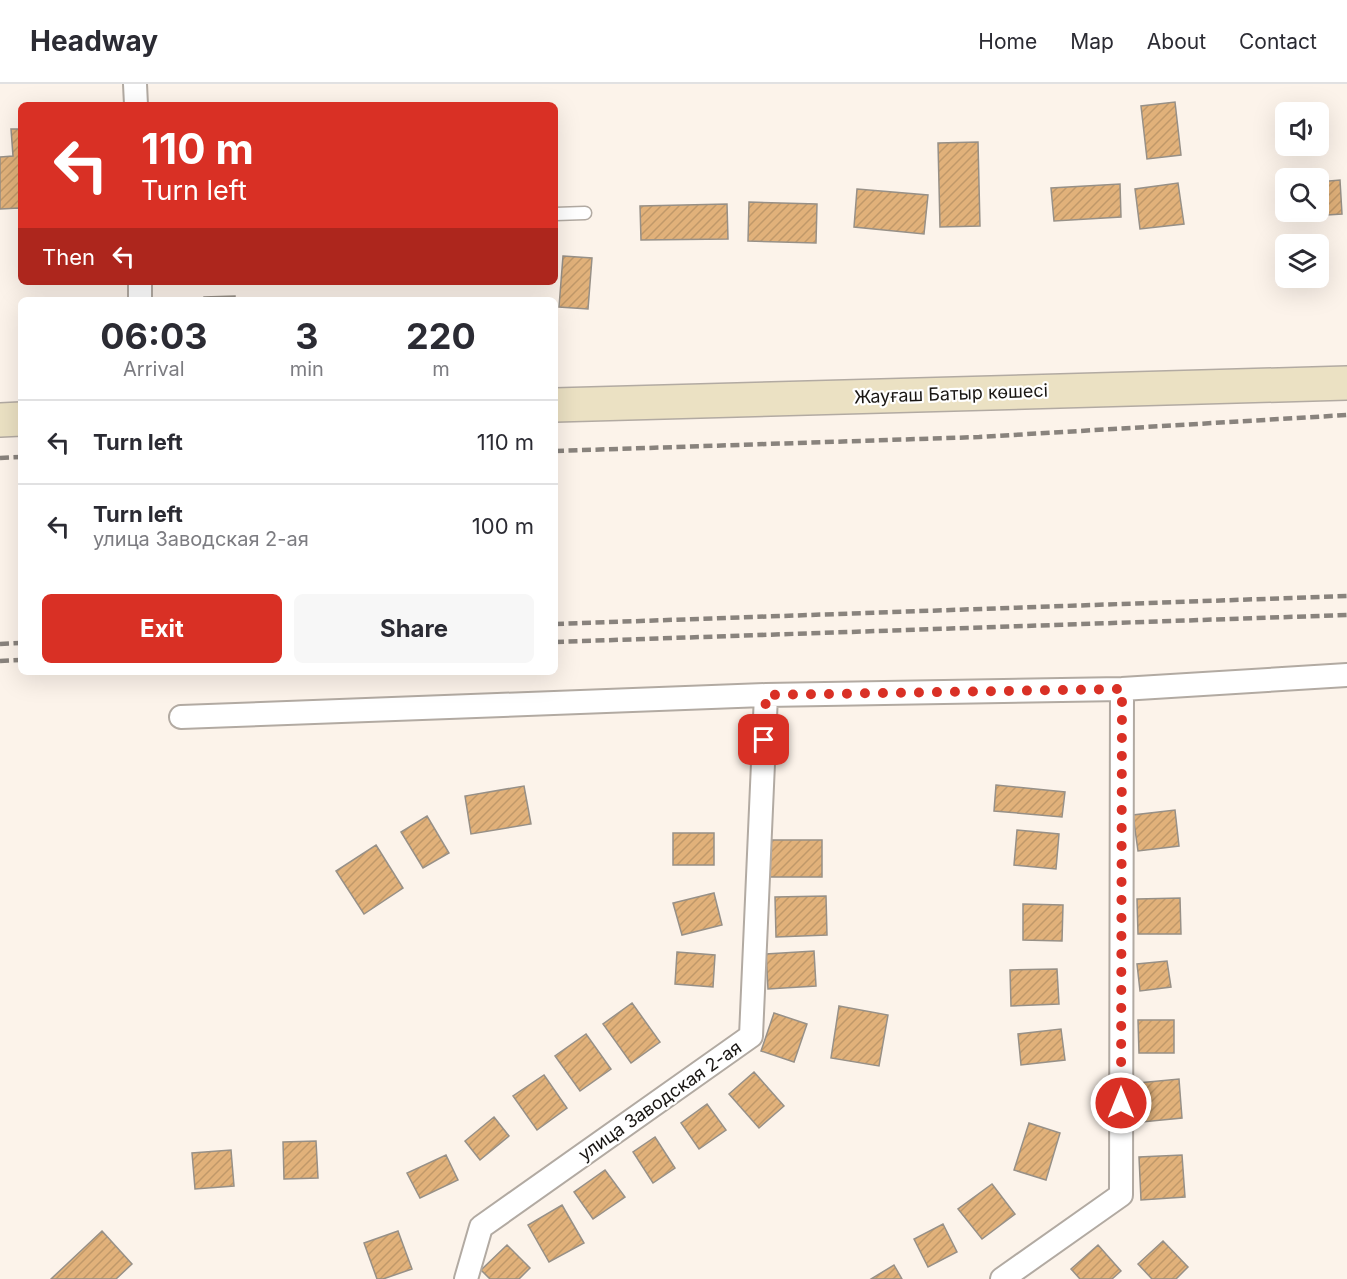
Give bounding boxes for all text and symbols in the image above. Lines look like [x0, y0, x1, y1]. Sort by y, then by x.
text: Headway [30, 24, 158, 58]
text: Home [978, 29, 1037, 54]
text: Map [1070, 29, 1114, 54]
text: About [1147, 29, 1206, 54]
text: Contact [1239, 29, 1317, 54]
map controls [1275, 102, 1329, 288]
button: sound [1275, 102, 1329, 156]
text: 110 m [141, 123, 254, 174]
icon: left [42, 126, 120, 204]
button: search [1275, 168, 1329, 222]
text: Turn left [141, 174, 247, 207]
button: layers [1275, 234, 1329, 288]
icon: left [107, 240, 140, 273]
text: Then [42, 244, 95, 270]
text: 06:03 [100, 314, 207, 358]
text: 3 [295, 314, 318, 358]
text: 220 [406, 314, 476, 358]
text: Arrival [123, 357, 185, 381]
text: min [290, 357, 324, 381]
text: m [432, 357, 450, 381]
street label: Жауғаш Батыр көшесі [854, 380, 1048, 407]
icon: left [42, 426, 75, 459]
text: Turn left [93, 429, 183, 455]
text: 110 m [477, 429, 534, 455]
text: Turn left [93, 501, 183, 527]
icon: left [42, 510, 75, 543]
text: 100 m [472, 513, 534, 539]
text: улица Заводская 2-ая [93, 527, 309, 551]
button: Exit [42, 594, 282, 663]
button: Share [294, 594, 534, 663]
pin [738, 714, 789, 765]
icon: arrive [747, 723, 780, 756]
street label: улица Заводская 2-ая [574, 1036, 745, 1165]
position arrow [1089, 1071, 1153, 1135]

